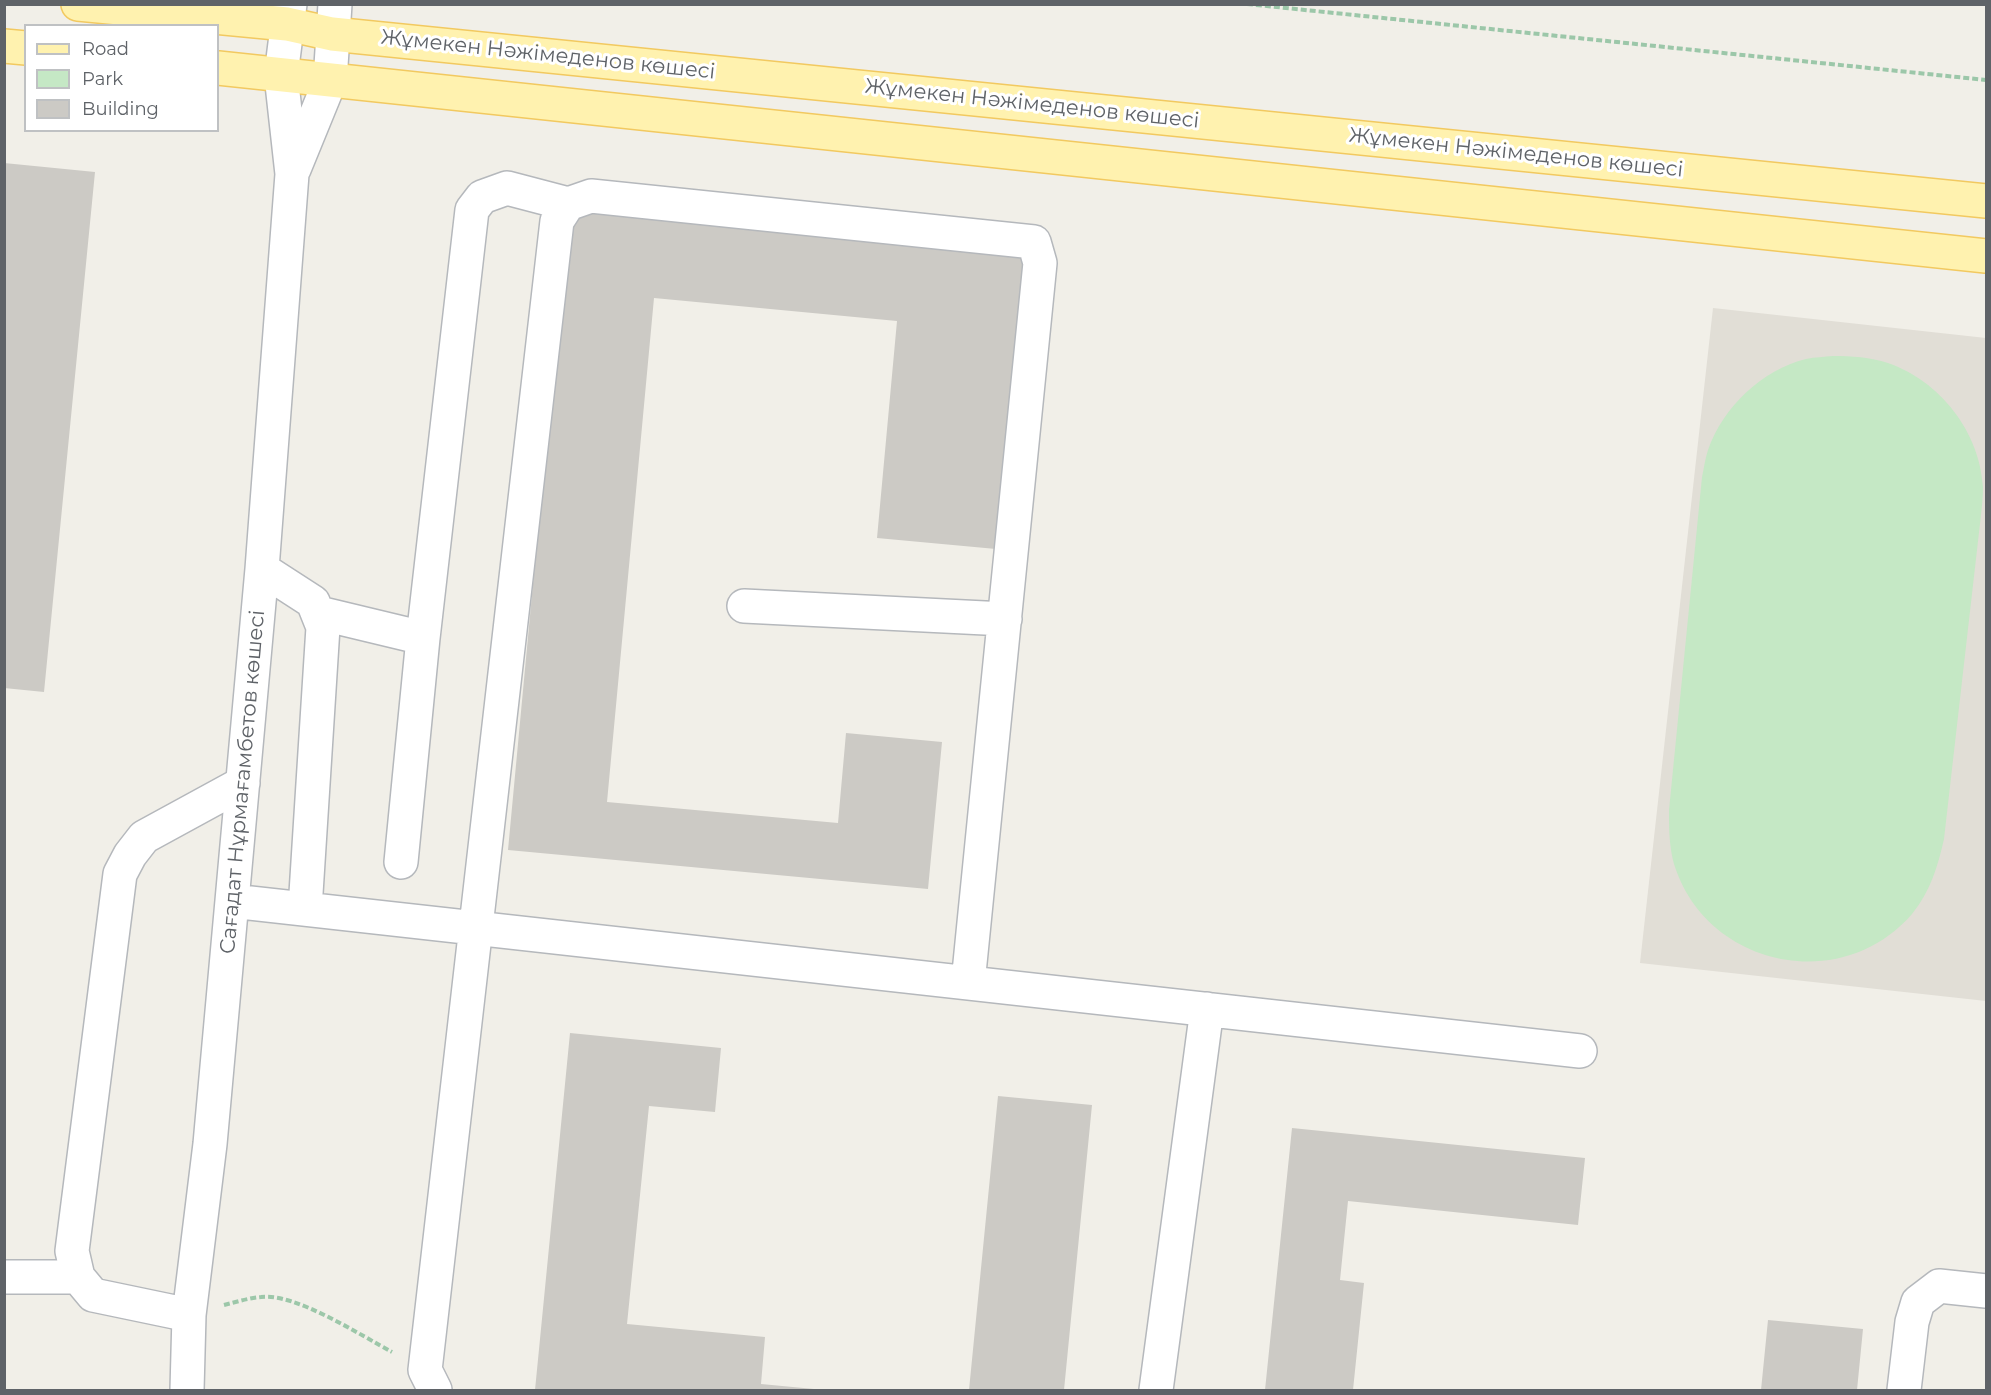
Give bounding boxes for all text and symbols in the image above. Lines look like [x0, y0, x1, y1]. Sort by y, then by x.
legend [24, 24, 219, 132]
street label: Жұмекен Нәжімеденов көшесі [380, 25, 716, 85]
text: Road [82, 38, 129, 60]
text: Park [82, 68, 123, 90]
street label: Жұмекен Нәжімеденов көшесі [864, 74, 1200, 134]
text: Building [82, 98, 159, 120]
street label: Жұмекен Нәжімеденов көшесі [1348, 123, 1684, 183]
street label: Сағадат Нұрмағамбетов көшесі [215, 609, 271, 955]

